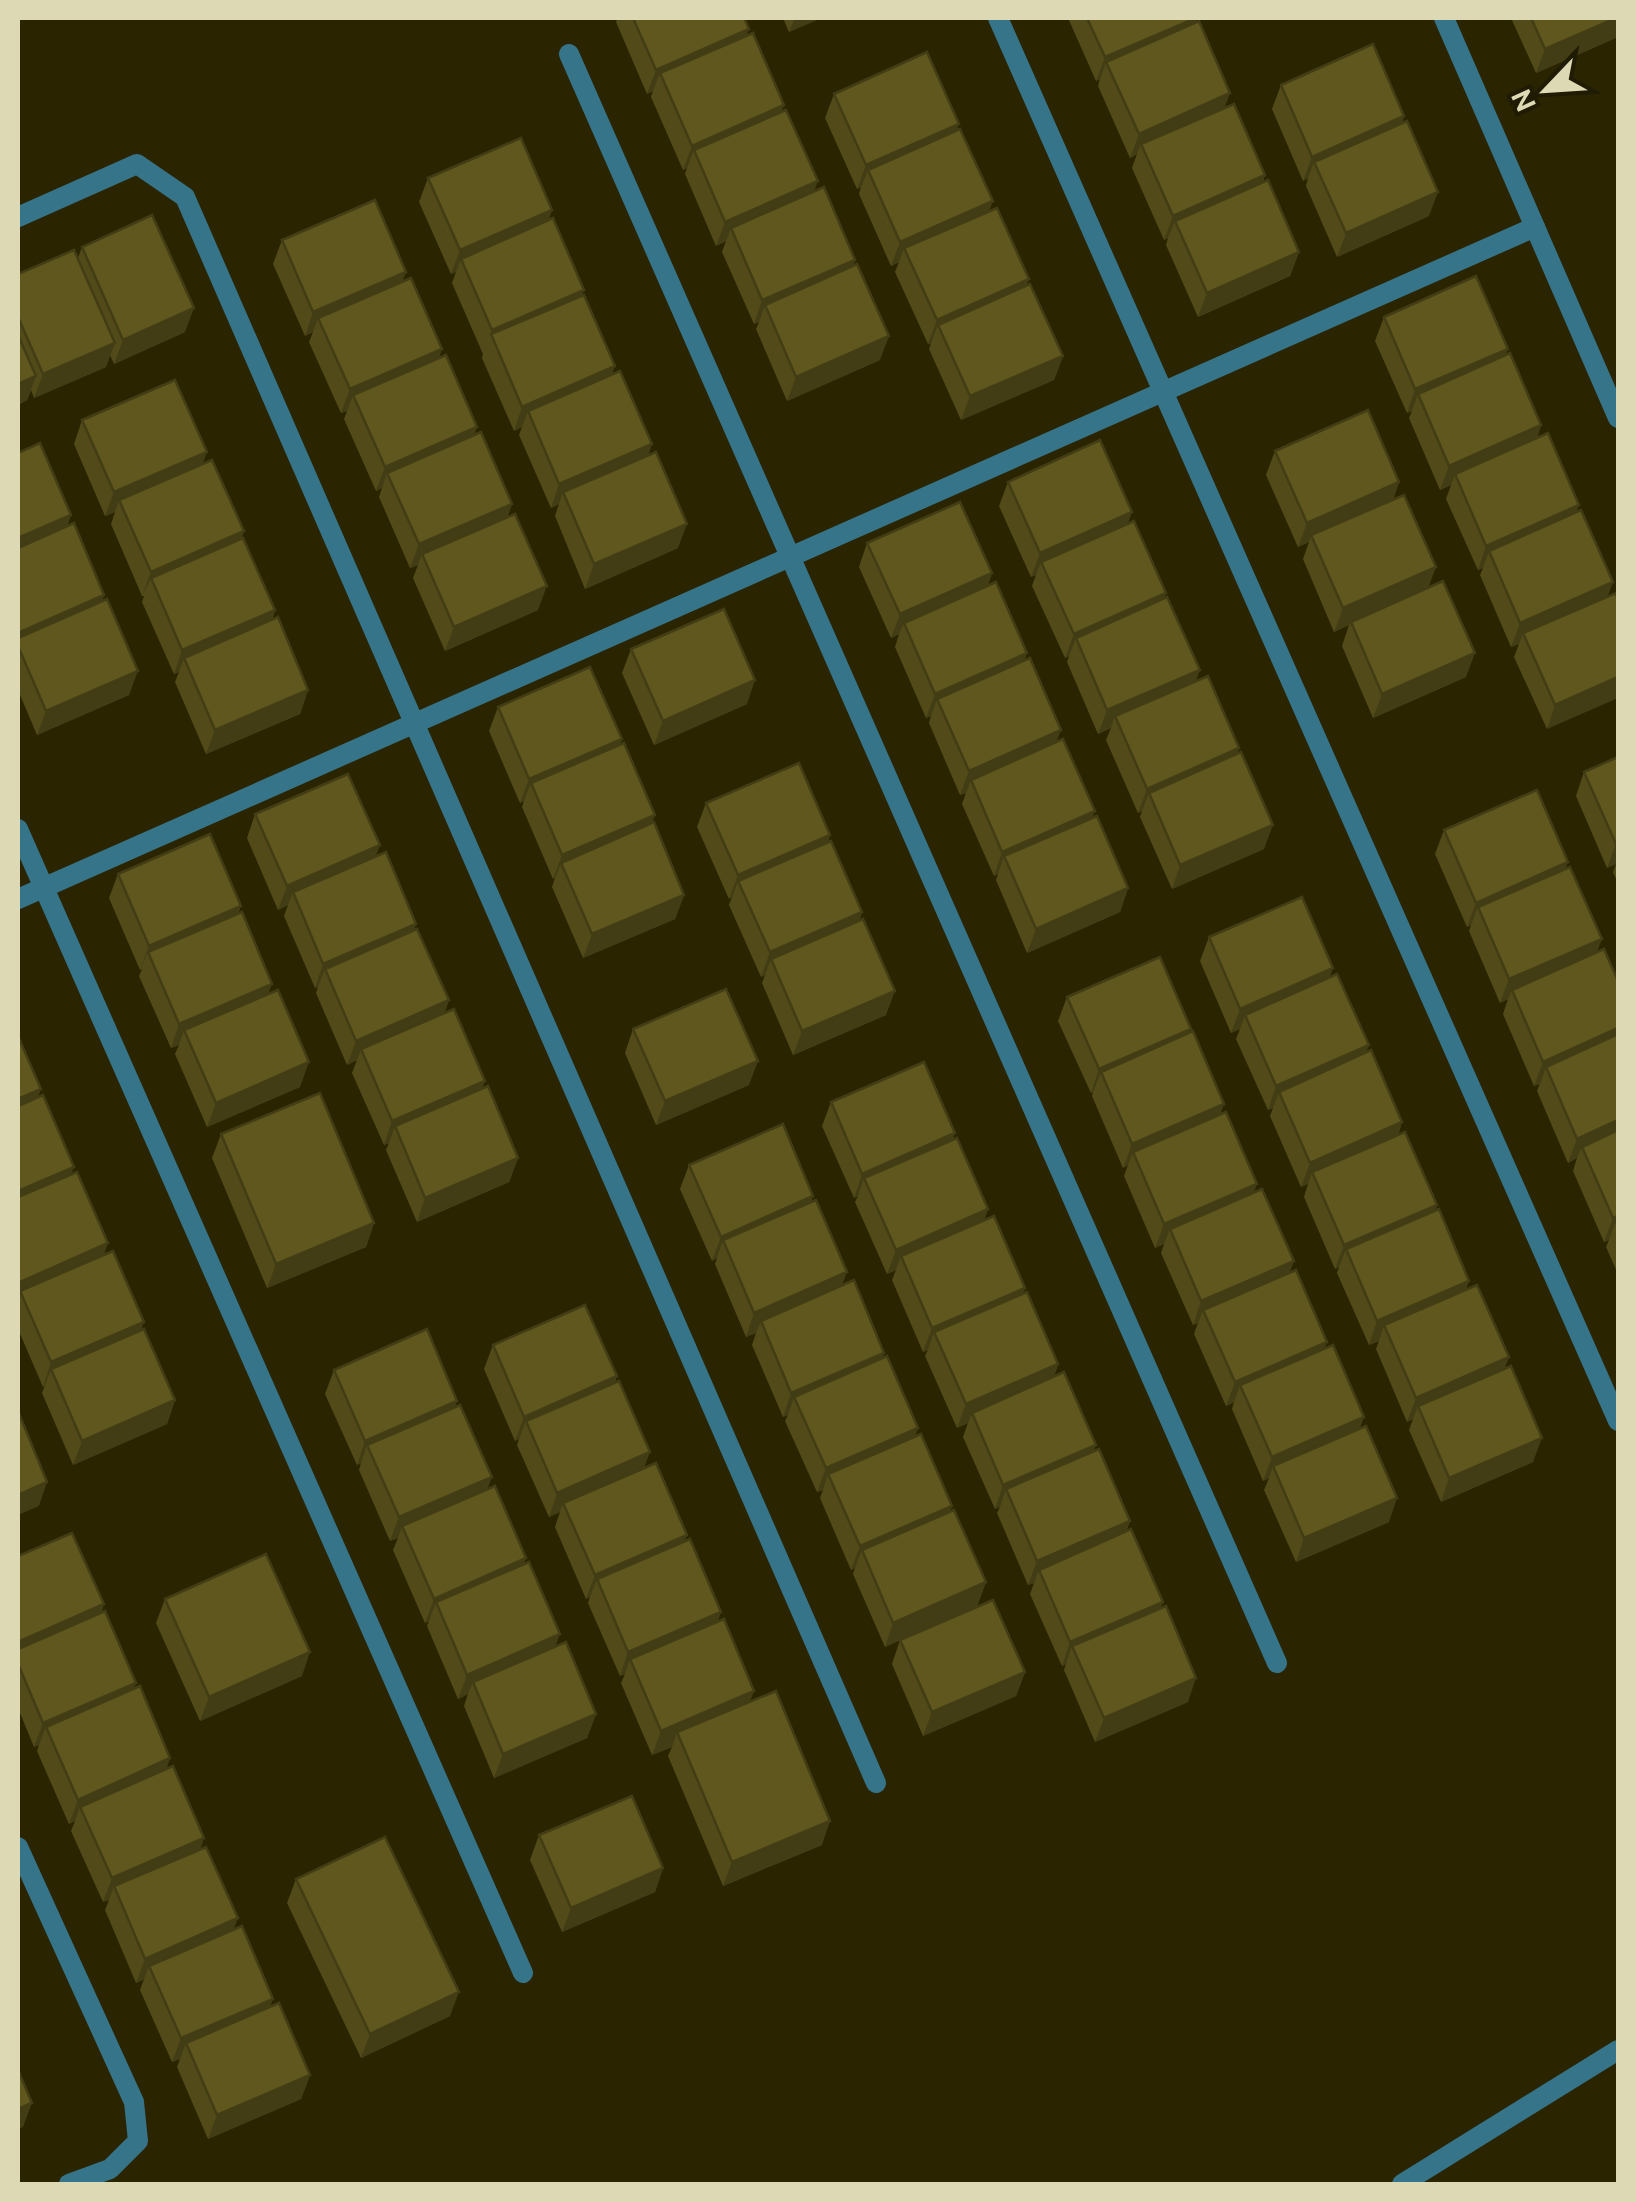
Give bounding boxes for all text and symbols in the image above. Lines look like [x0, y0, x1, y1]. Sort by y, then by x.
north arrow [1496, 40, 1596, 140]
text: N [1504, 85, 1541, 117]

